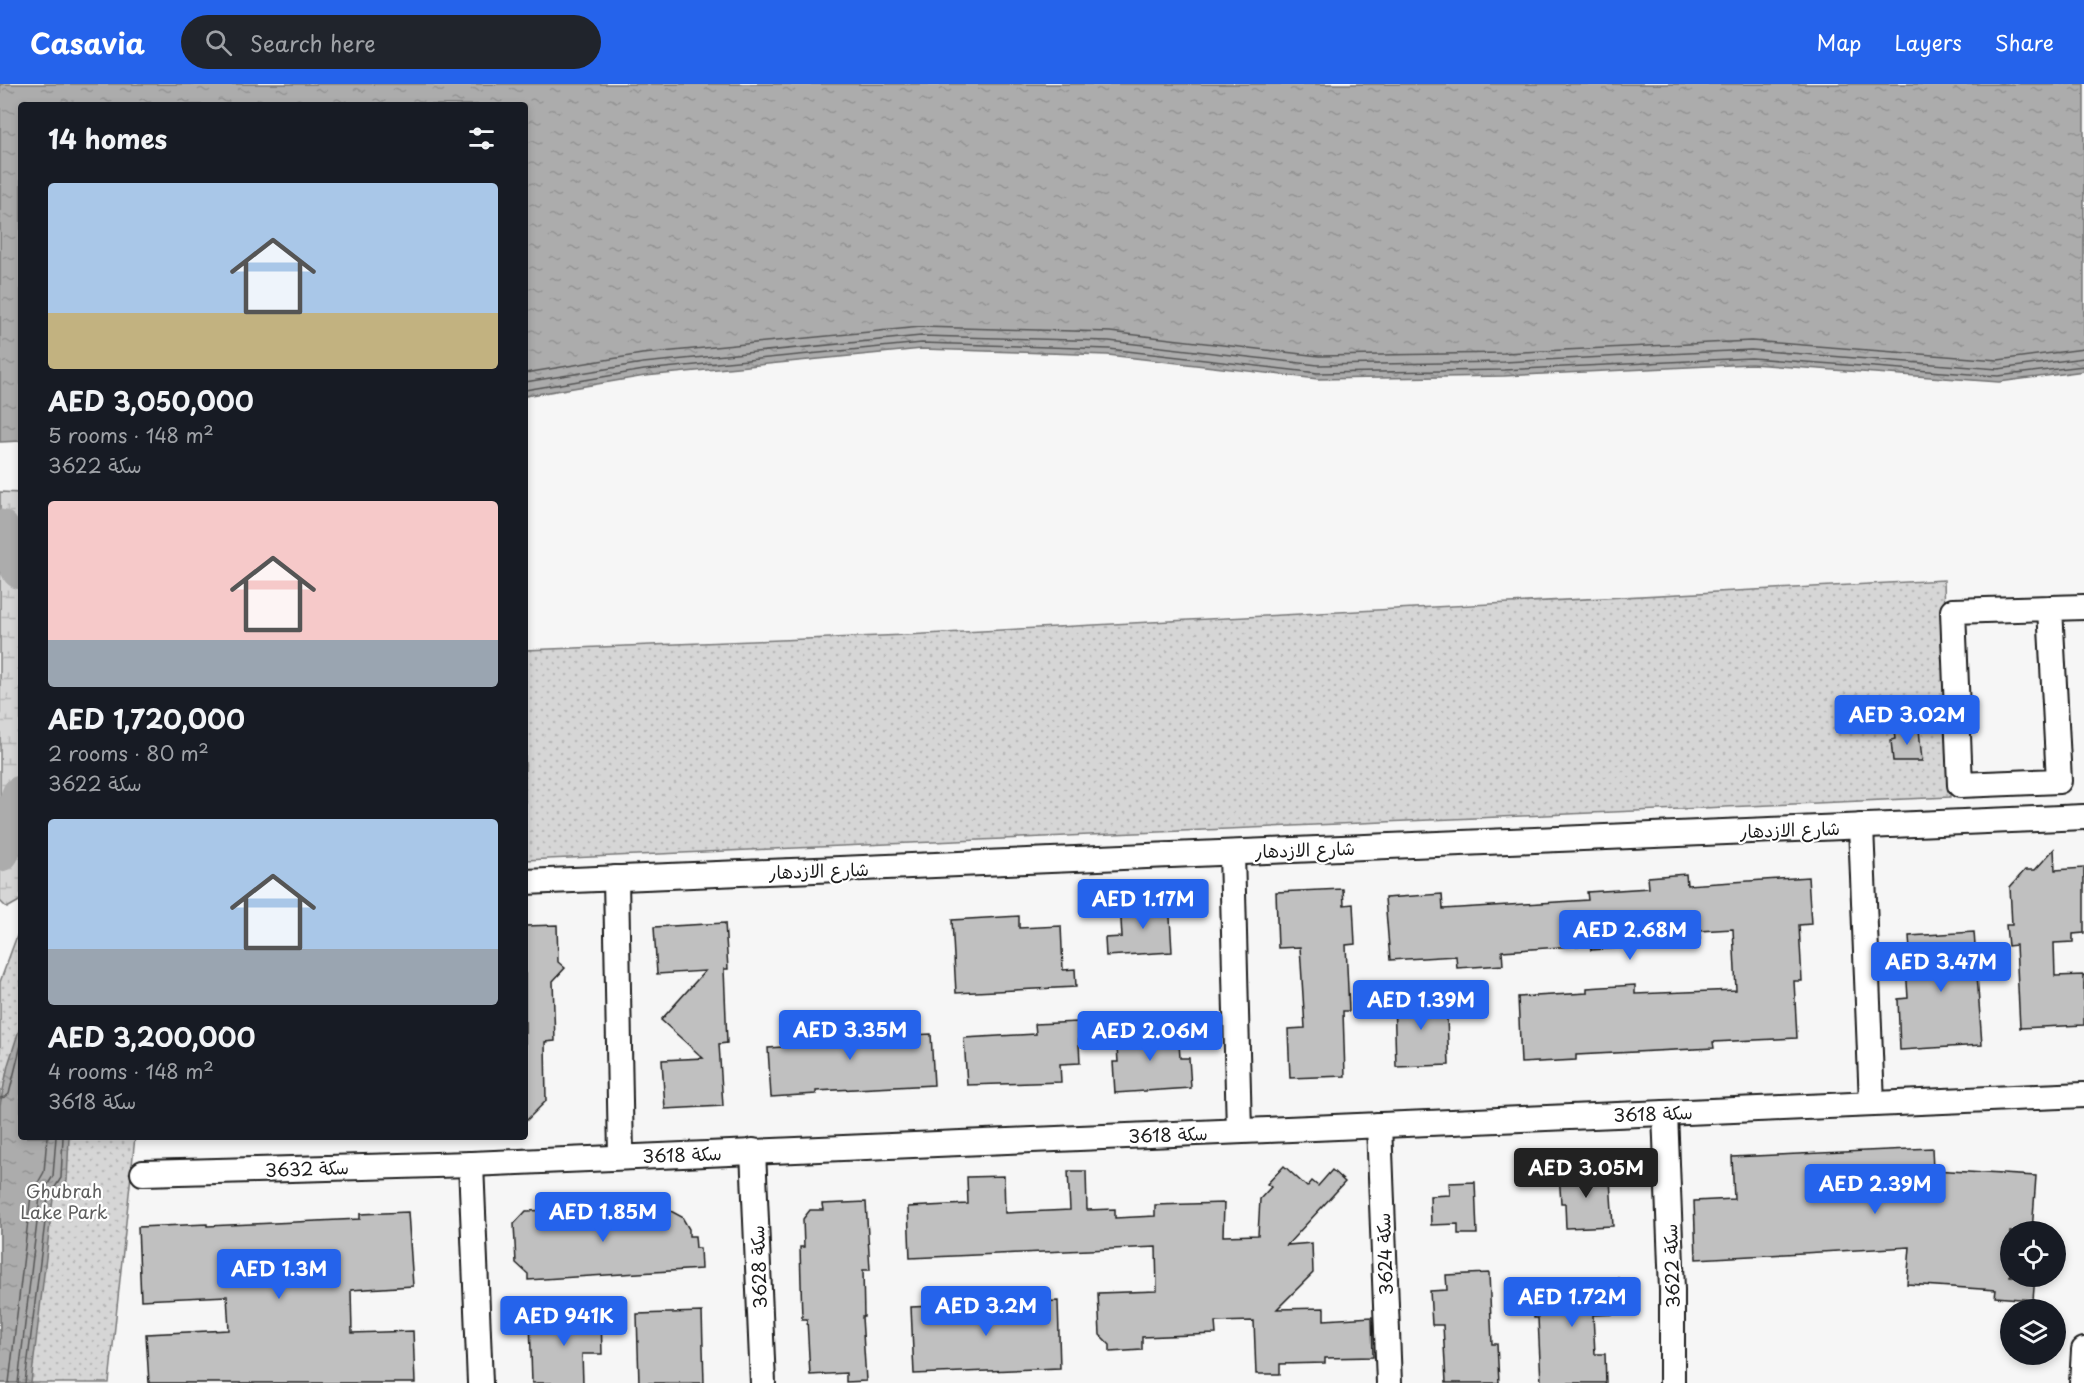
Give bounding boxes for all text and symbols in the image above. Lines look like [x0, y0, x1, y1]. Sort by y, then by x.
search box [181, 15, 601, 69]
text: Casavia [30, 21, 145, 64]
icon: search [202, 26, 235, 59]
text: Search here [250, 26, 376, 59]
text: Map [1817, 26, 1861, 58]
text: Layers [1894, 26, 1962, 58]
text: Share [1995, 26, 2054, 58]
text: 14 homes [48, 119, 167, 158]
icon: filters [465, 122, 498, 155]
icon: home [219, 222, 327, 330]
text: AED 3,050,000 [48, 381, 254, 420]
text: 5 rooms · 148 m² [48, 420, 214, 450]
text: سكة 3622 [48, 450, 142, 480]
icon: home [219, 540, 327, 648]
pin: AED 3.02M [1838, 695, 1976, 746]
text: AED 1,720,000 [48, 699, 245, 738]
text: AED 3.02M [1849, 699, 1965, 729]
text: 2 rooms · 80 m² [48, 738, 209, 768]
text: سكة 3622 [48, 768, 142, 798]
street label: شارع الازدهار [1739, 814, 1840, 844]
street label: شارع الازدهار [1254, 834, 1355, 864]
street label: شارع الازدهار [768, 855, 869, 885]
icon: home [219, 858, 327, 966]
pin: AED 1.17M [1074, 879, 1212, 930]
text: AED 1.17M [1092, 883, 1194, 913]
pin: AED 2.68M [1561, 910, 1699, 961]
text: AED 2.68M [1573, 914, 1687, 944]
pin: AED 3.47M [1872, 942, 2010, 993]
text: AED 3.47M [1885, 946, 1997, 976]
pin: AED 1.39M [1352, 980, 1490, 1031]
text: AED 1.39M [1367, 984, 1475, 1014]
pin: AED 3.35M [781, 1010, 919, 1061]
pin: AED 2.06M [1081, 1011, 1219, 1062]
text: AED 3.35M [793, 1014, 907, 1044]
text: AED 2.06M [1092, 1015, 1209, 1045]
text: AED 3,200,000 [48, 1017, 256, 1056]
text: 4 rooms · 148 m² [48, 1056, 214, 1086]
text: سكة 3618 [48, 1086, 136, 1116]
street label: سكة 3618 [1613, 1098, 1693, 1128]
street label: سكة 3618 [1128, 1119, 1208, 1149]
street label: سكة 3618 [642, 1139, 722, 1169]
pin: AED 3.05M [1517, 1148, 1655, 1199]
text: AED 3.05M [1528, 1152, 1644, 1182]
street label: سكة 3632 [265, 1153, 349, 1183]
pin: AED 2.39M [1806, 1164, 1944, 1215]
text: AED 2.39M [1819, 1168, 1931, 1198]
park label: Ghubrah Lake Park [20, 1177, 108, 1225]
pin: AED 1.85M [534, 1192, 672, 1243]
text: AED 1.85M [549, 1196, 657, 1226]
street label: سكة 3624 [1369, 1212, 1399, 1296]
map controls [2000, 1221, 2066, 1365]
button: locate [2000, 1221, 2066, 1287]
street label: سكة 3622 [1656, 1223, 1686, 1309]
street label: سكة 3628 [743, 1225, 773, 1309]
pin: AED 1.3M [217, 1249, 341, 1300]
text: AED 1.3M [231, 1253, 327, 1283]
pin: AED 1.72M [1503, 1277, 1641, 1328]
text: AED 1.72M [1518, 1281, 1626, 1311]
pin: AED 3.2M [924, 1286, 1048, 1337]
text: AED 3.2M [935, 1290, 1037, 1320]
pin: AED 941K [502, 1296, 626, 1347]
button: layers [2000, 1299, 2066, 1365]
text: AED 941K [514, 1300, 614, 1330]

